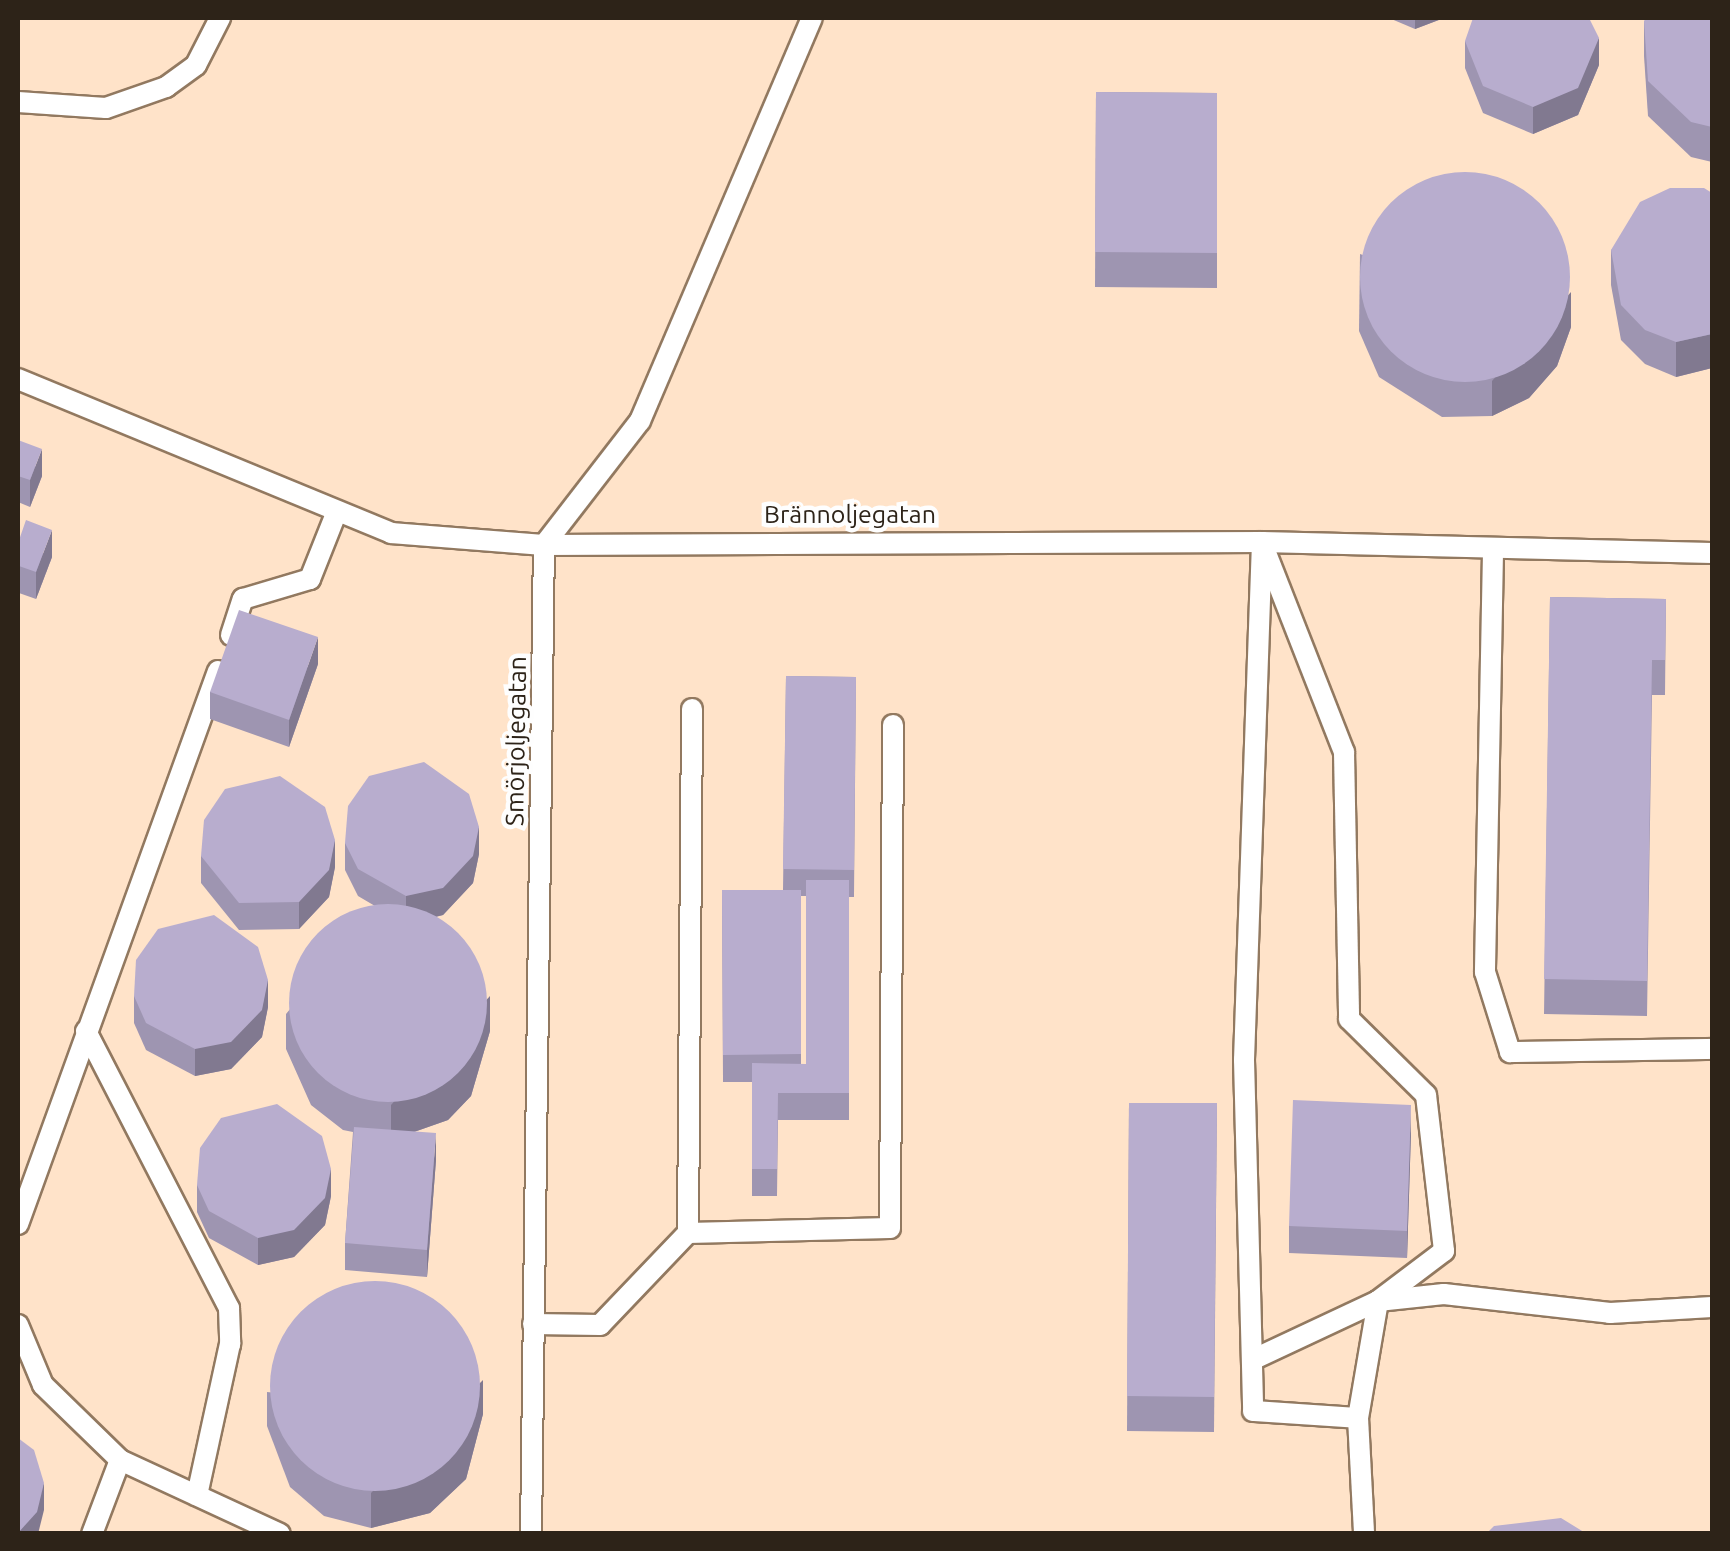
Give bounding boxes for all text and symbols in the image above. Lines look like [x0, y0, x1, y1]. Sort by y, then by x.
street label: Brännoljegatan [764, 499, 936, 529]
street label: Smörjoljegatan [500, 656, 532, 826]

